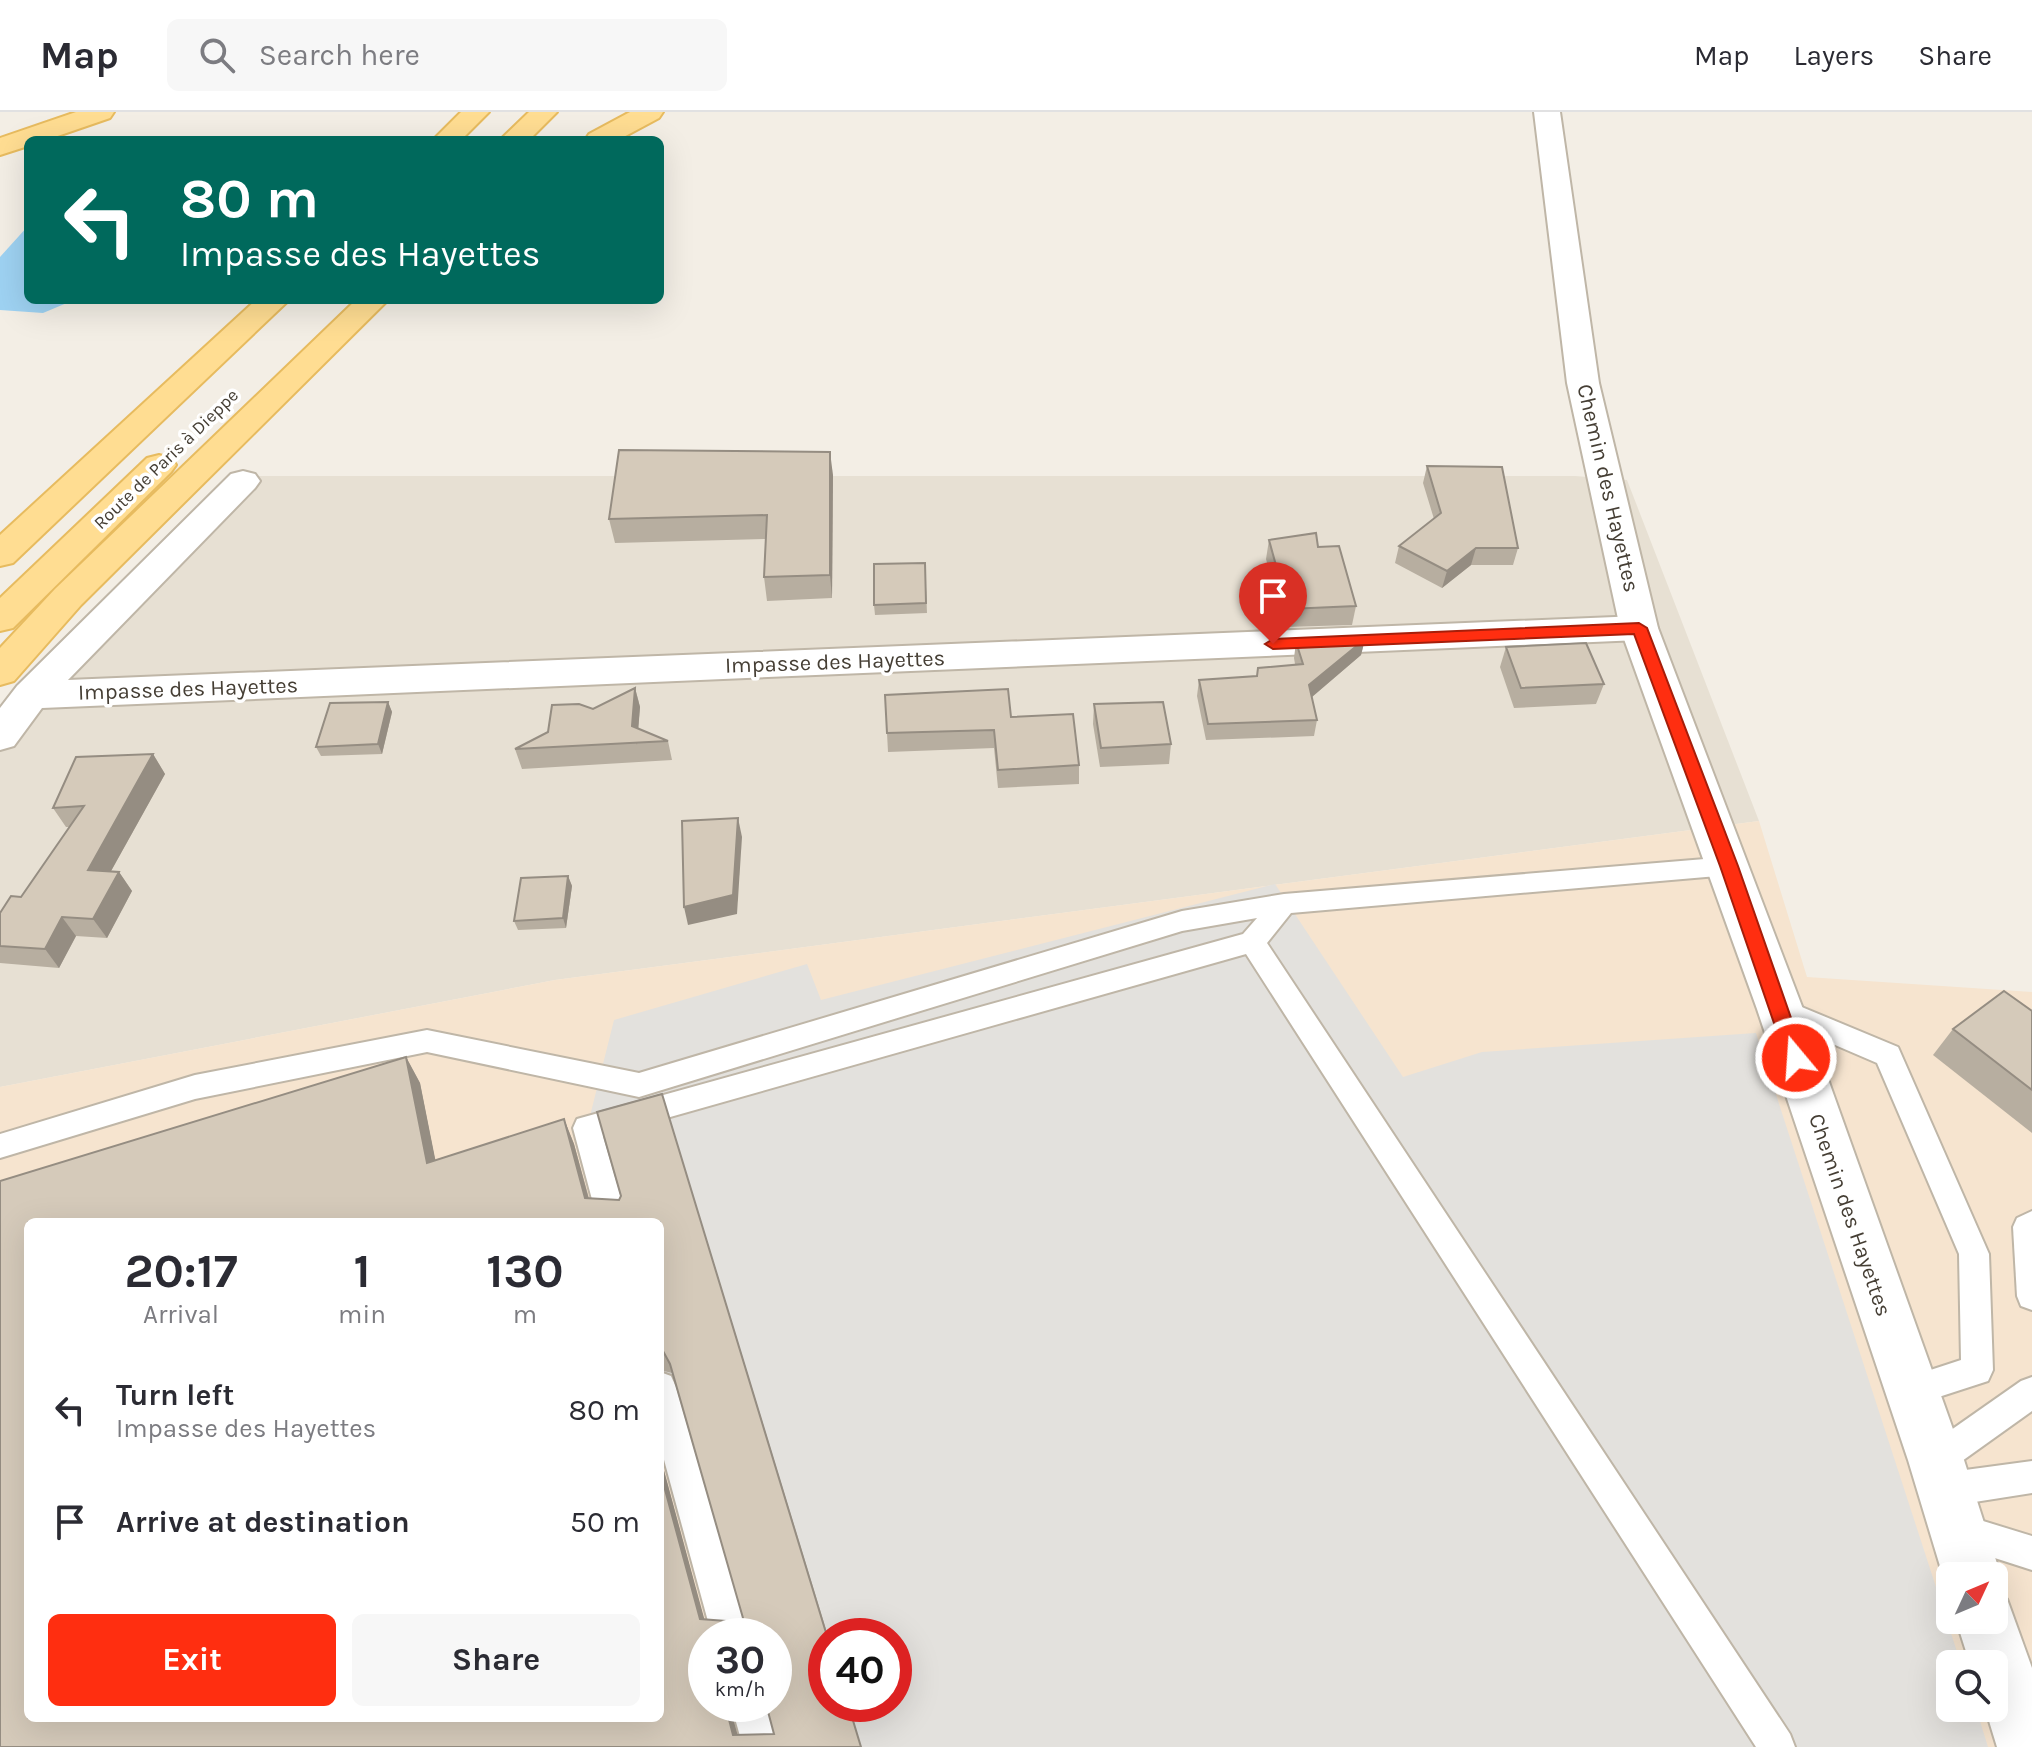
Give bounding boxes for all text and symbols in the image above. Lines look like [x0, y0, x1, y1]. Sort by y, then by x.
search box [167, 19, 727, 91]
text: Map [40, 33, 119, 78]
icon: search [195, 33, 239, 77]
text: Search here [259, 37, 420, 73]
text: Map [1694, 39, 1749, 72]
text: Layers [1793, 39, 1874, 72]
text: Share [1918, 39, 1992, 72]
text: 80 m [180, 166, 319, 231]
icon: left [48, 168, 152, 272]
text: Impasse des Hayettes [180, 233, 540, 275]
street label: Chemin des Hayettes [1571, 382, 1645, 594]
street label: Route de Paris à Dieppe [89, 384, 243, 534]
pin [1239, 562, 1307, 644]
icon: arrive [1251, 574, 1295, 618]
street label: Impasse des Hayettes [724, 645, 946, 679]
street label: Impasse des Hayettes [77, 672, 299, 706]
position arrow [1754, 1016, 1838, 1100]
street label: Chemin des Hayettes [1803, 1110, 1897, 1320]
text: 20:17 [124, 1243, 238, 1299]
text: 1 [353, 1243, 371, 1299]
text: 130 [486, 1243, 564, 1299]
text: Arrival [143, 1299, 219, 1330]
text: min [338, 1299, 386, 1330]
text: m [513, 1299, 537, 1330]
text: Turn left [116, 1377, 234, 1413]
icon: left [48, 1388, 92, 1432]
text: 80 m [569, 1392, 640, 1428]
text: Impasse des Hayettes [116, 1413, 376, 1444]
icon: arrive [48, 1500, 92, 1544]
text: Arrive at destination [116, 1504, 410, 1540]
text: 50 m [570, 1504, 640, 1540]
north arrow [1936, 1562, 2008, 1634]
map controls [1936, 1562, 2008, 1722]
button: Exit [48, 1614, 336, 1706]
button: Share [352, 1614, 640, 1706]
speed limit sign: 40 [808, 1618, 912, 1722]
text: 30 [715, 1636, 765, 1683]
button: search [1936, 1650, 2008, 1722]
text: km/h [715, 1678, 765, 1701]

